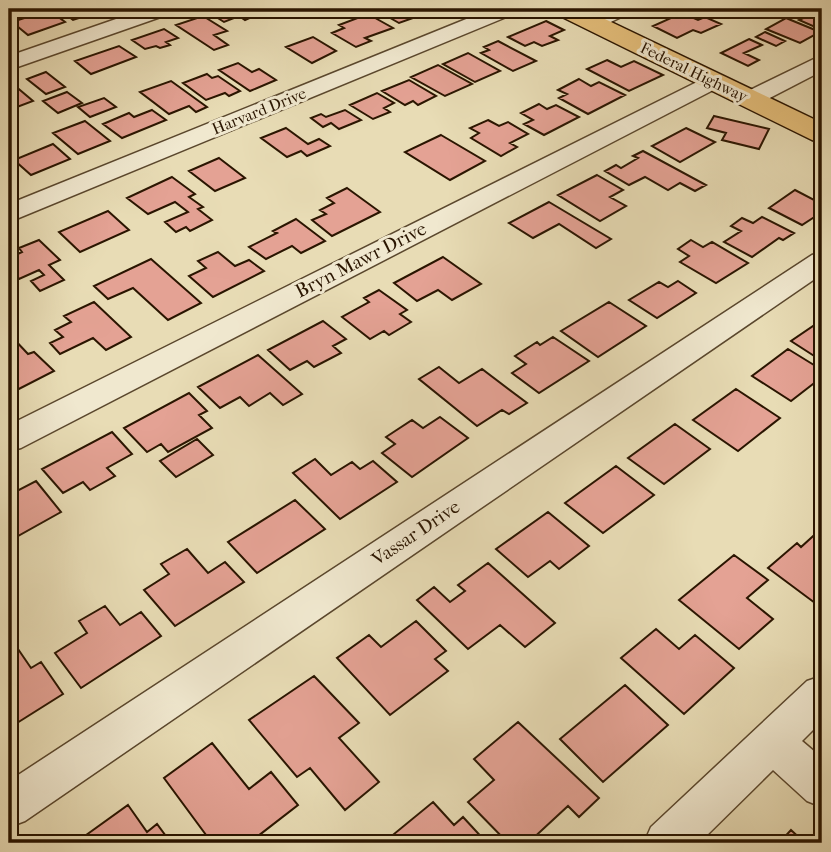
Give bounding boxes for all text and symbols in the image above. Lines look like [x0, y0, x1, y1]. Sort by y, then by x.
street label: Federal Highway [637, 38, 751, 106]
street label: Harvard Drive [209, 83, 309, 139]
street label: Bryn Mawr Drive [292, 217, 430, 303]
street label: Vassar Drive [367, 496, 464, 571]

